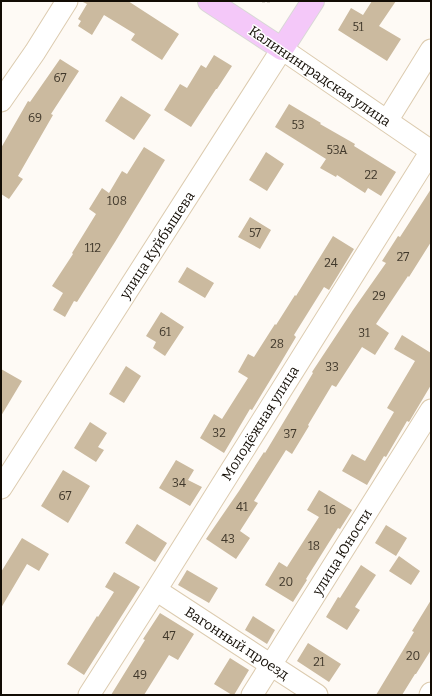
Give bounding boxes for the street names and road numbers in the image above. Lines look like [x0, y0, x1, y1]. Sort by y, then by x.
street label: Калининградская улица [245, 22, 394, 131]
street label: улица Куйбышева [116, 188, 199, 303]
street label: Молодёжная улица [218, 362, 303, 484]
street label: улица Юности [309, 506, 376, 599]
street label: Вагонный проезд [182, 603, 292, 684]

